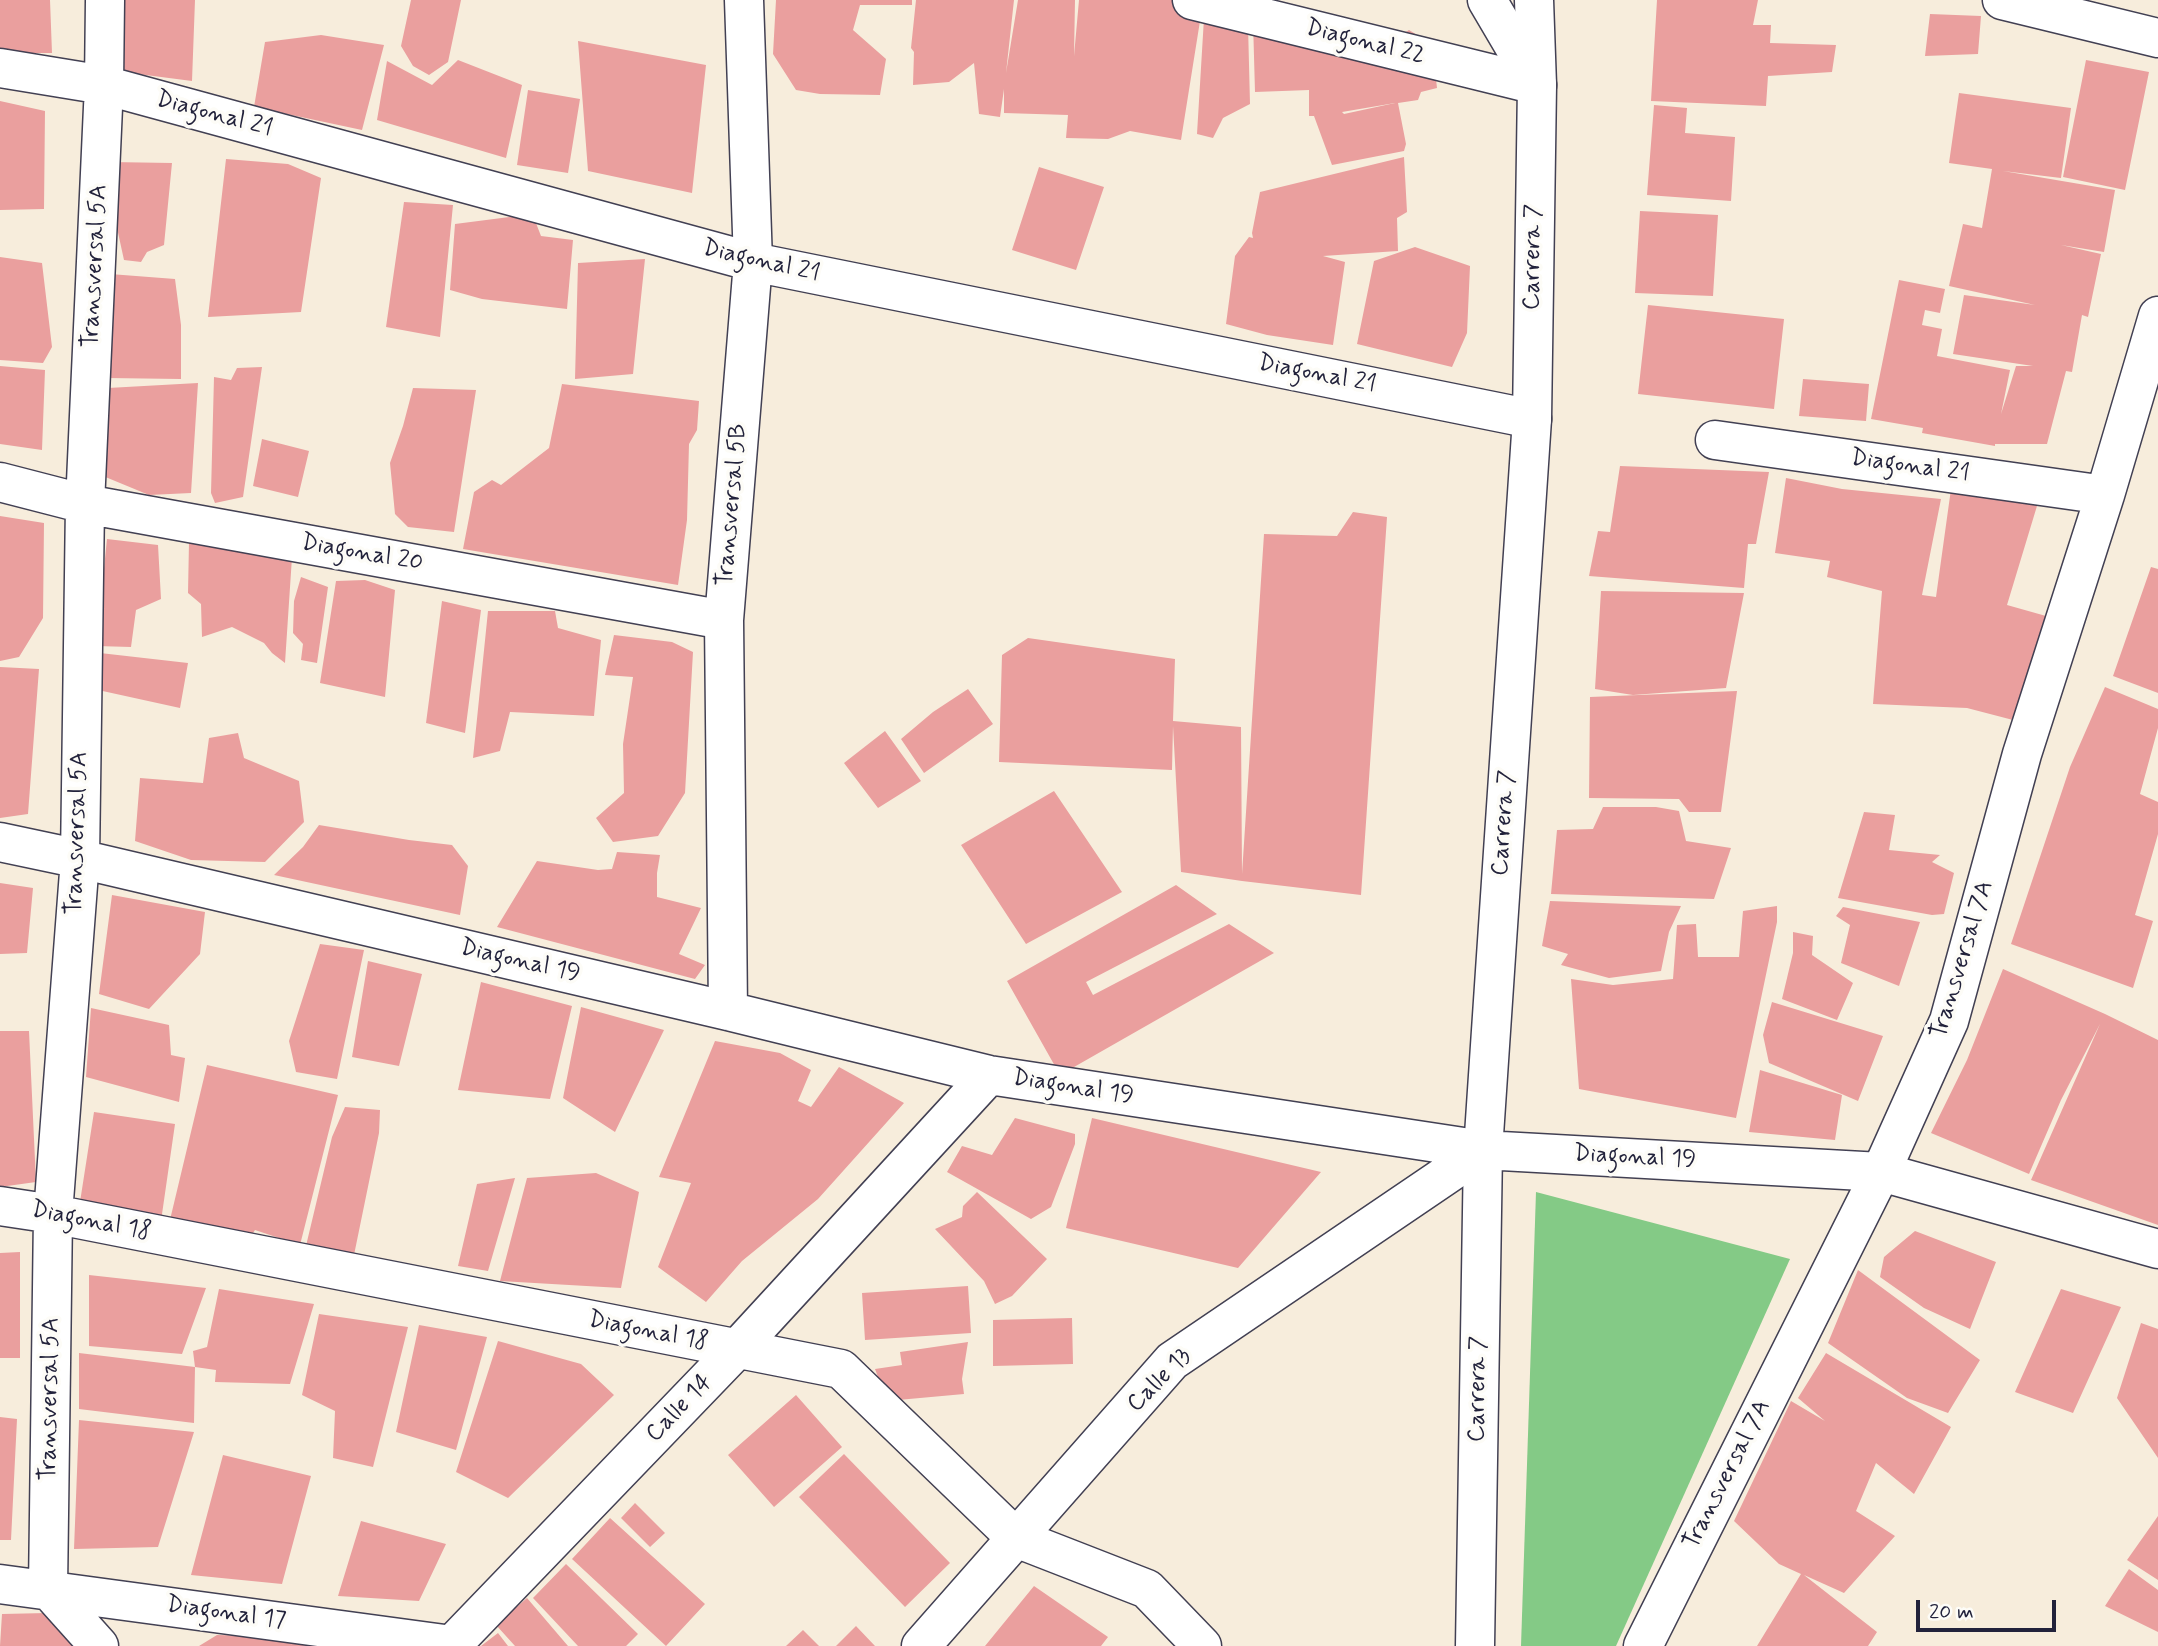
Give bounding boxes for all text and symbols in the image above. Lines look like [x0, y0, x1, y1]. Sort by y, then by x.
street label: Diagonal 22 [1302, 14, 1428, 72]
street label: Diagonal 21 [153, 86, 275, 144]
street label: Transversal 5A [77, 184, 115, 348]
street label: Carrera 7 [1519, 204, 1549, 310]
street label: Diagonal 21 [700, 235, 822, 289]
street label: Diagonal 21 [1256, 349, 1378, 401]
street label: Transversal 5B [712, 423, 754, 587]
street label: Diagonal 21 [1849, 444, 1971, 490]
street label: Diagonal 20 [299, 529, 425, 579]
street label: Transversal 5A [61, 751, 95, 915]
street label: Carrera 7 [1487, 769, 1523, 877]
street label: Transversal 7A [1925, 878, 2001, 1042]
street label: Diagonal 19 [457, 934, 583, 990]
street label: Diagonal 19 [1010, 1064, 1136, 1112]
street label: Diagonal 19 [1573, 1140, 1697, 1176]
street label: Diagonal 18 [29, 1196, 153, 1248]
street label: Diagonal 18 [586, 1306, 710, 1358]
street label: Transversal 5A [35, 1317, 67, 1481]
street label: Carrera 7 [1464, 1336, 1494, 1442]
street label: Calle 13 [1122, 1343, 1198, 1419]
street label: Calle 14 [641, 1369, 719, 1449]
street label: Transversal 7A [1678, 1396, 1778, 1554]
scale bar [1920, 1586, 2060, 1630]
street label: Diagonal 17 [164, 1591, 288, 1637]
text: 20 m [1929, 1598, 1974, 1626]

